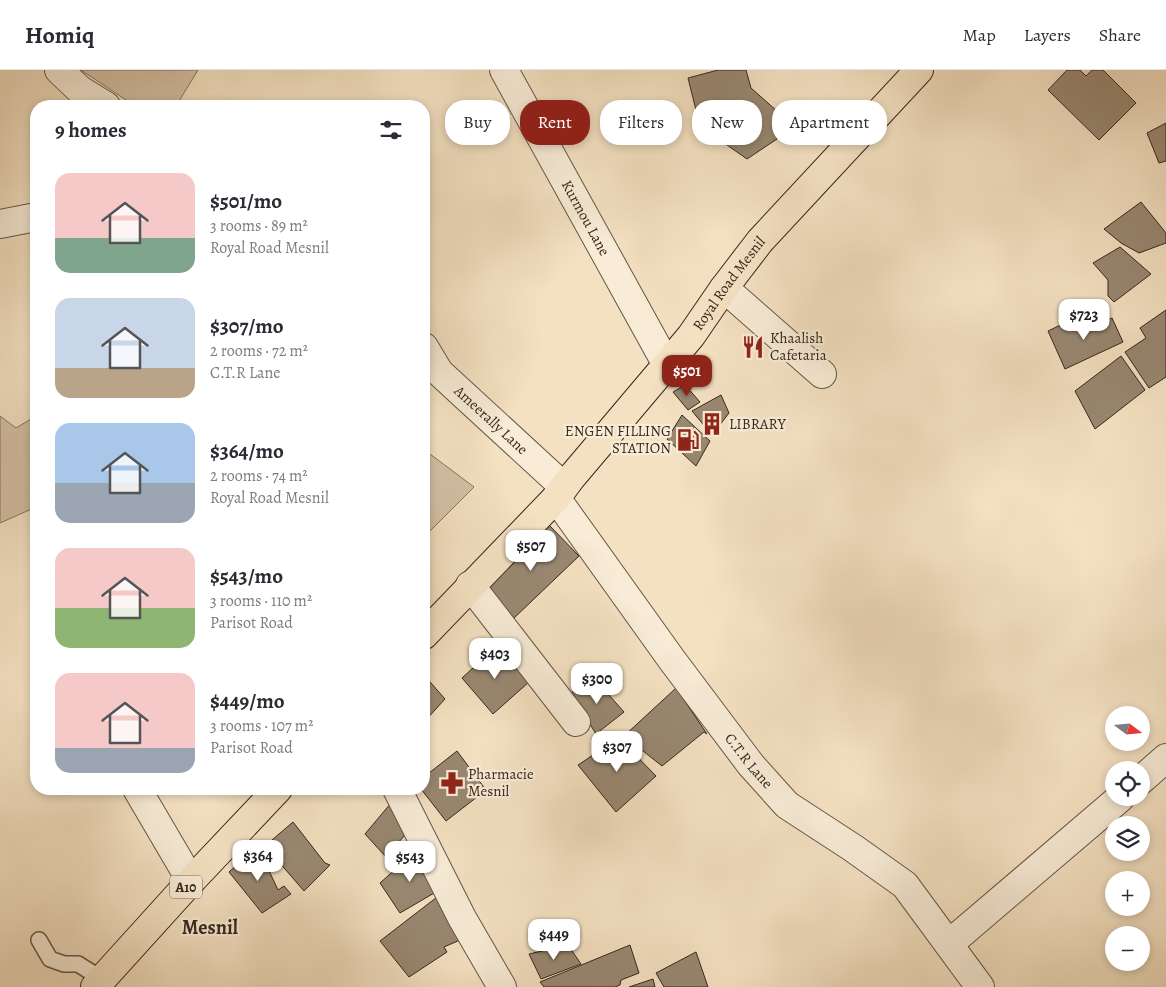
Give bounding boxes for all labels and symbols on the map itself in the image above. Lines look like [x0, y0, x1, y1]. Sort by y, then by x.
street label: Kurmou Lane [557, 176, 615, 260]
street label: Royal Road Mesnil [688, 232, 770, 334]
pin: $723 [1054, 298, 1114, 341]
place label: Khaalish Cafetaria [770, 328, 827, 365]
restaurant icon: Khaalish Cafetaria [740, 334, 766, 360]
pin: $501 [657, 354, 717, 397]
street label: Ameerally Lane [449, 380, 533, 459]
building icon: LIBRARY [699, 411, 725, 437]
place label: LIBRARY [729, 414, 787, 434]
place label: ENGEN FILLING STATION [565, 421, 671, 458]
fuel station icon: ENGEN FILLING STATION [675, 427, 701, 453]
pin: $507 [501, 530, 561, 572]
pin: $403 [465, 638, 525, 680]
pin: $300 [567, 662, 627, 705]
north arrow [1105, 706, 1150, 751]
street label: C.T.R Lane [720, 729, 778, 793]
pin: $307 [587, 730, 647, 773]
place label: Pharmacie Mesnil [468, 764, 534, 801]
pharmacy icon: Pharmacie Mesnil [439, 770, 465, 796]
pin: $364 [228, 840, 288, 882]
pin: $543 [380, 840, 440, 883]
road number: A10 [170, 876, 202, 899]
district label: Mesnil [182, 914, 239, 941]
pin: $449 [524, 918, 584, 961]

